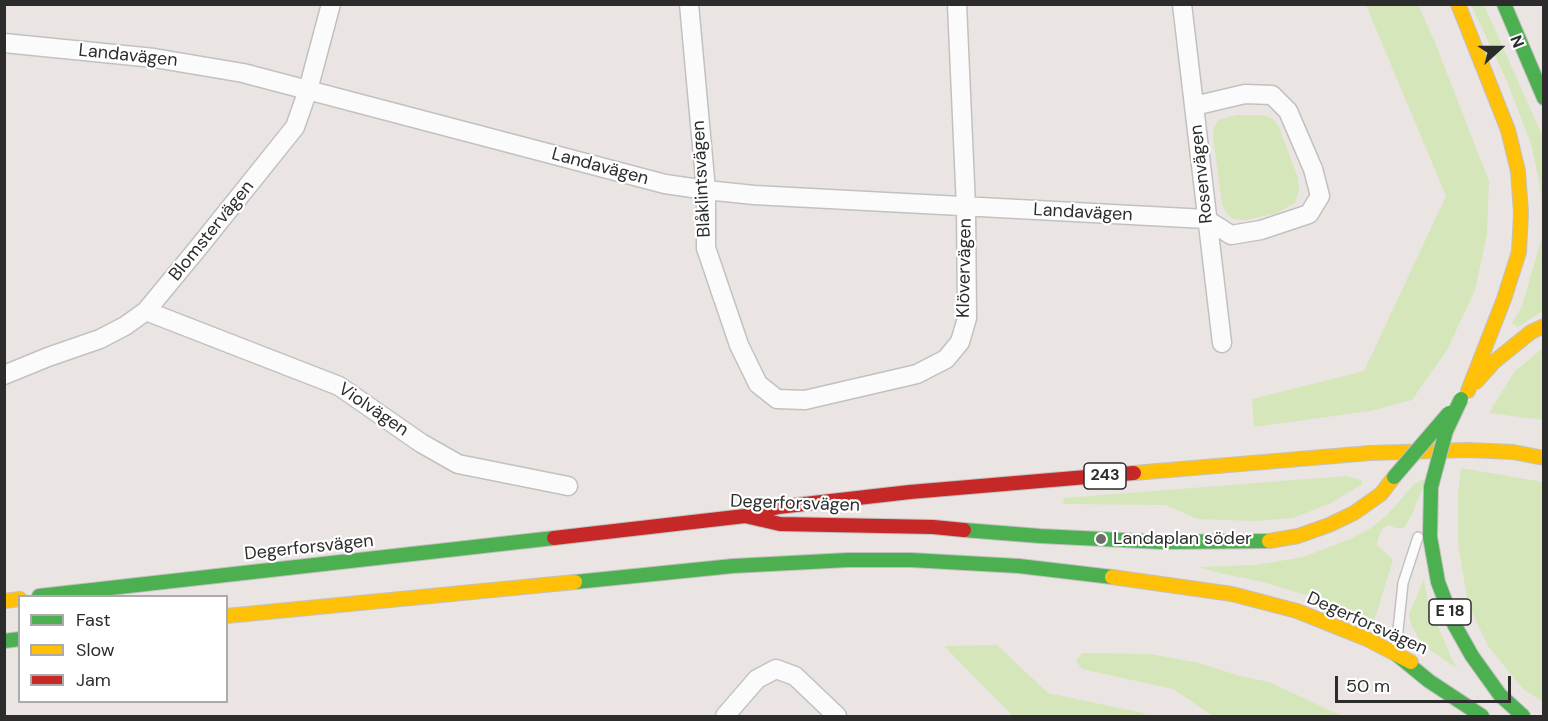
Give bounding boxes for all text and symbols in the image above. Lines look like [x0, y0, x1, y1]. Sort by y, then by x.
north arrow [1470, 18, 1530, 78]
text: N [1505, 32, 1529, 51]
street label: Landavägen [77, 40, 179, 72]
street label: Blåklintsvägen [688, 120, 716, 238]
street label: Rosenvägen [1186, 123, 1218, 225]
street label: Landavägen [549, 144, 651, 190]
street label: Blomstervägen [165, 176, 259, 286]
street label: Landavägen [1033, 200, 1133, 226]
street label: Klövervägen [953, 218, 977, 318]
street label: Violvägen [334, 379, 412, 441]
road number: 243 [1084, 463, 1126, 489]
street label: Degerforsvägen [730, 491, 860, 517]
place label: Landaplan söder [1113, 528, 1252, 550]
street label: Degerforsvägen [243, 530, 375, 566]
marker: Landaplan söder [1094, 532, 1108, 546]
street label: Degerforsvägen [1303, 588, 1431, 660]
legend [18, 595, 228, 703]
road number: E 18 [1429, 599, 1471, 625]
text: Fast [76, 608, 111, 632]
text: Slow [76, 638, 115, 662]
scale bar [1338, 664, 1514, 702]
text: Jam [76, 668, 111, 692]
text: 50 m [1346, 674, 1390, 698]

